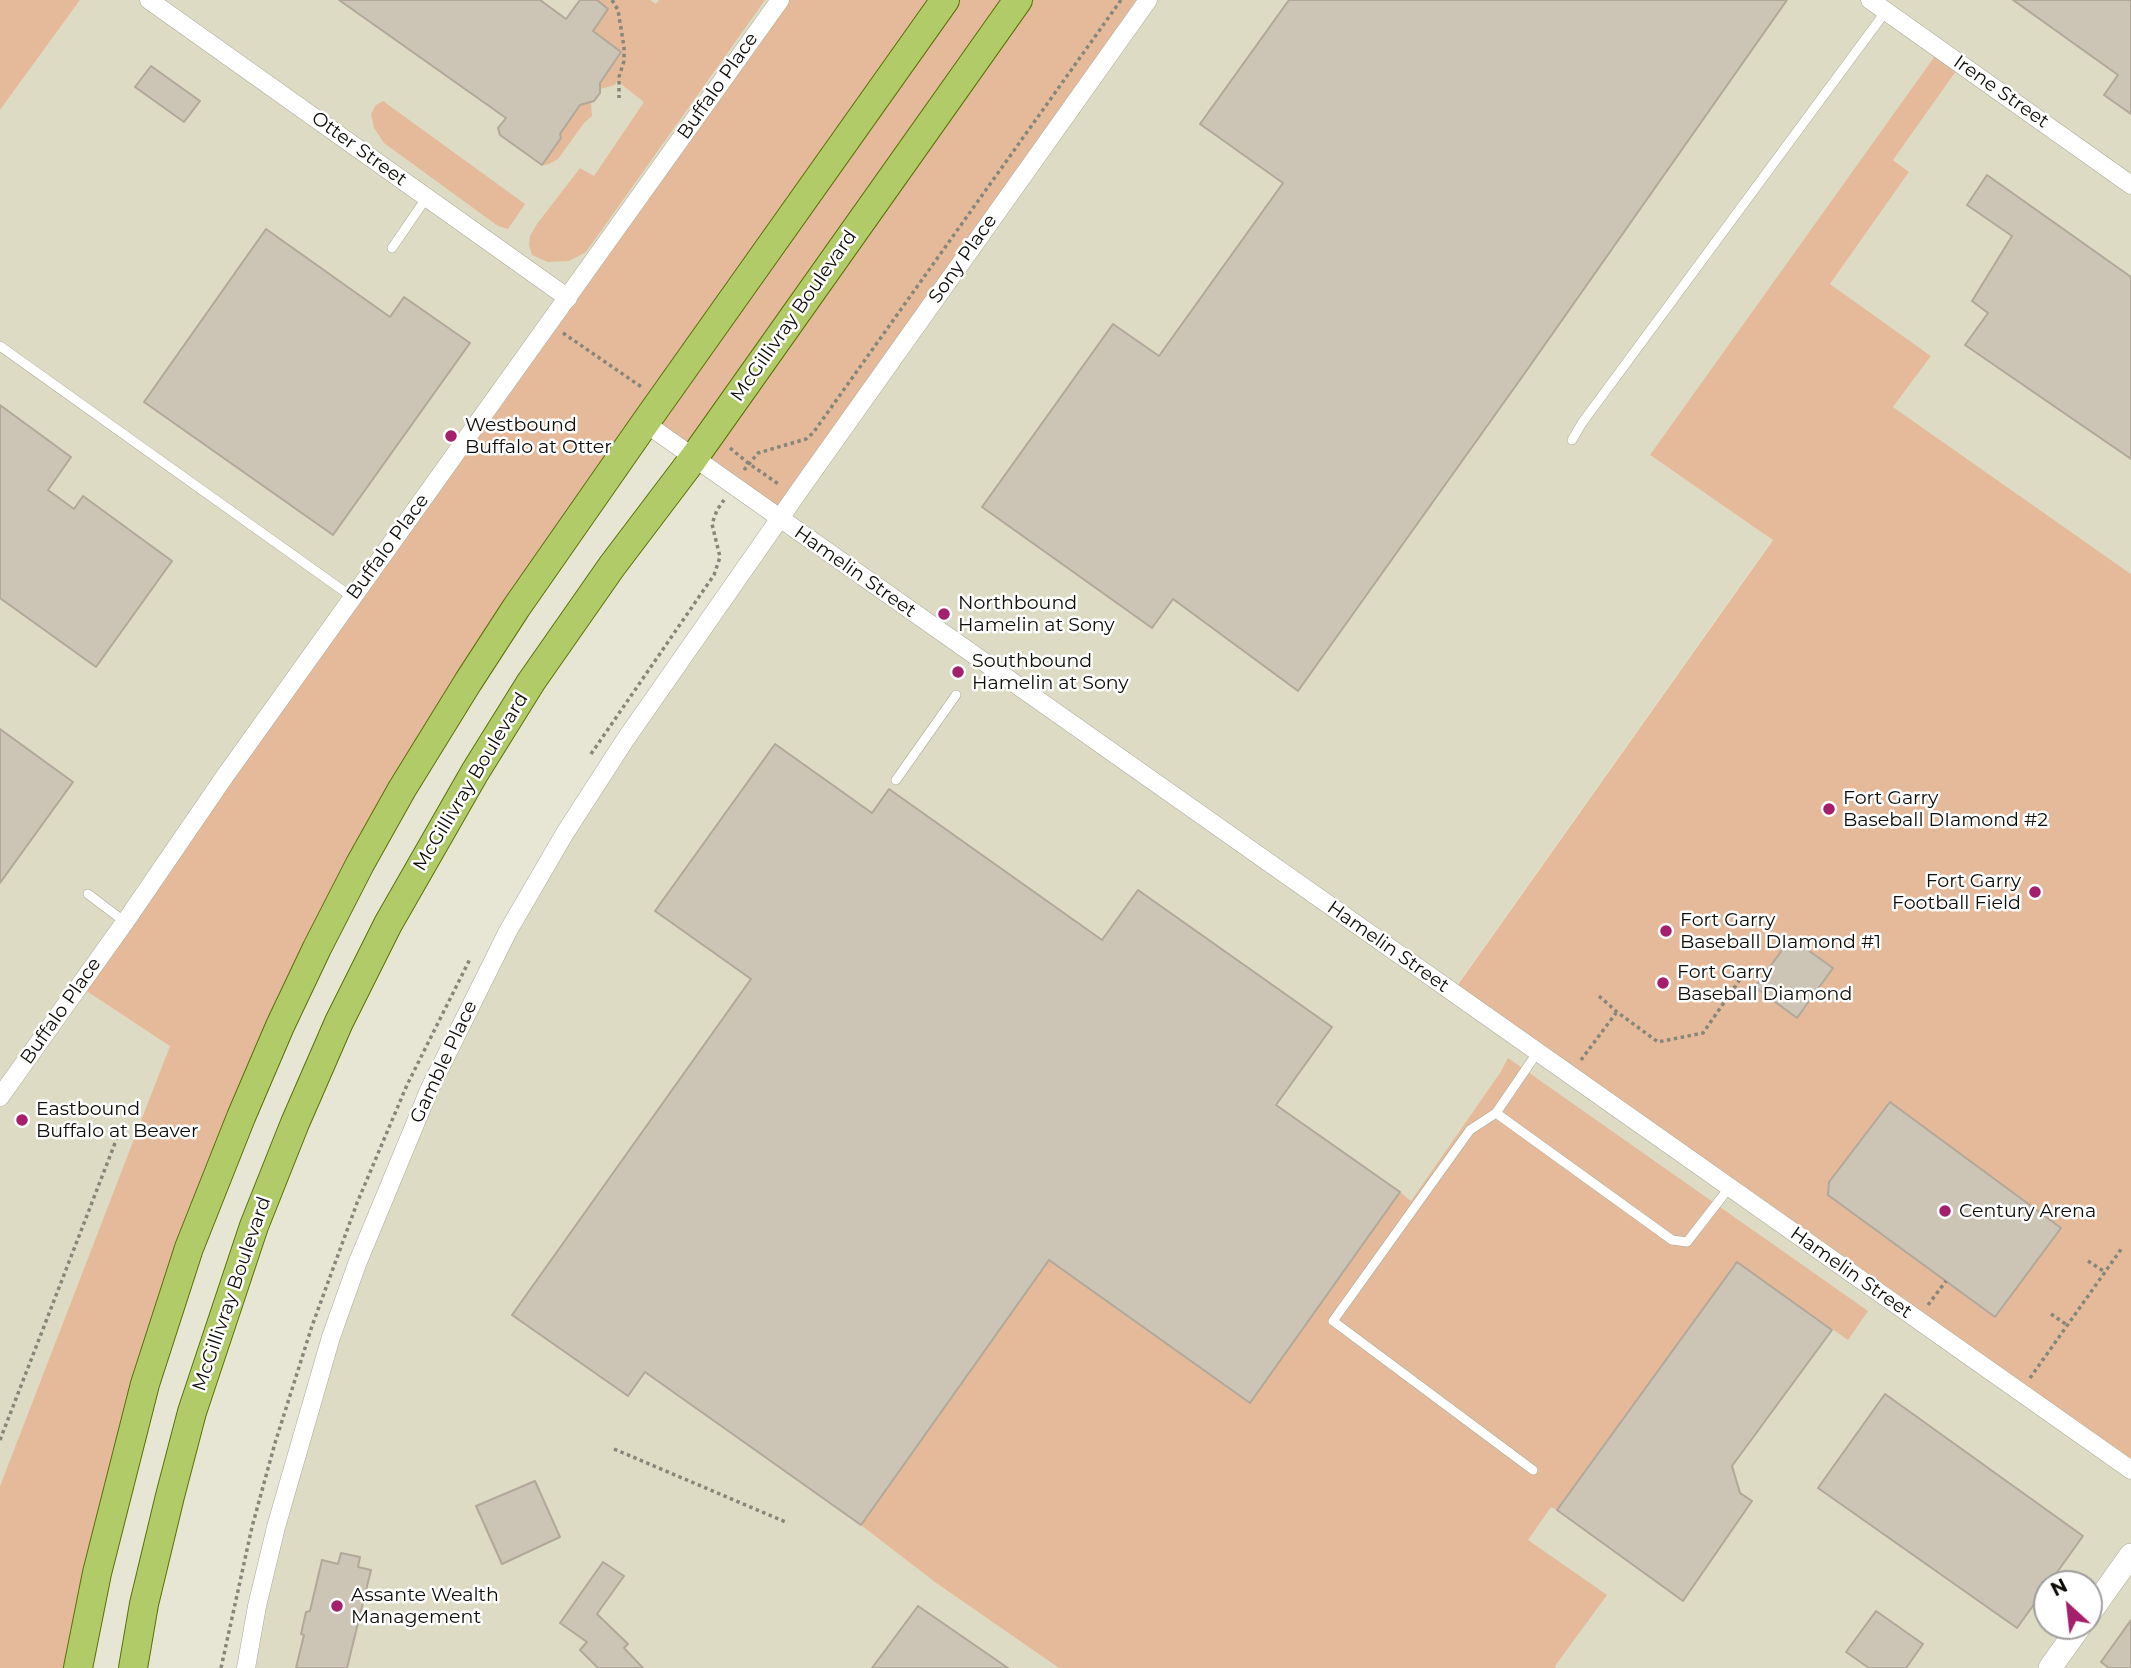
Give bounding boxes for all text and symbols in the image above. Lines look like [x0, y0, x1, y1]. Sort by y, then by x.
street label: Buffalo Place [673, 28, 763, 144]
street label: Irene Street [1949, 51, 2053, 133]
street label: Otter Street [307, 107, 411, 191]
street label: Sony Place [924, 210, 1002, 308]
street label: McGillivray Boulevard [726, 226, 862, 406]
place label: Westbound Buffalo at Otter [465, 414, 612, 458]
marker: Westbound Buffalo at Otter [443, 428, 459, 444]
street label: Buffalo Place [342, 490, 434, 604]
street label: Hamelin Street [790, 521, 920, 623]
place label: Northbound Hamelin at Sony [958, 592, 1115, 636]
marker: Northbound Hamelin at Sony [936, 606, 952, 622]
place label: Southbound Hamelin at Sony [972, 650, 1129, 694]
marker: Southbound Hamelin at Sony [950, 664, 966, 680]
street label: McGillivray Boulevard [409, 689, 533, 875]
place label: Fort Garry Baseball DIamond #2 [1843, 787, 2048, 831]
marker: Fort Garry Baseball DIamond #2 [1821, 801, 1837, 817]
place label: Fort Garry Football Field [1892, 870, 2021, 914]
marker: Fort Garry Football Field [2027, 884, 2043, 900]
street label: Hamelin Street [1323, 896, 1453, 998]
place label: Fort Garry Baseball DIamond #1 [1680, 909, 1881, 953]
marker: Fort Garry Baseball DIamond #1 [1658, 923, 1674, 939]
street label: Buffalo Place [16, 953, 106, 1069]
place label: Fort Garry Baseball Diamond [1677, 961, 1852, 1005]
marker: Fort Garry Baseball Diamond [1655, 975, 1671, 991]
street label: Gamble Place [406, 997, 482, 1127]
place label: Eastbound Buffalo at Beaver [36, 1098, 199, 1142]
marker: Eastbound Buffalo at Beaver [14, 1112, 30, 1128]
street label: McGillivray Boulevard [188, 1194, 276, 1394]
place label: Century Arena [1959, 1200, 2096, 1222]
marker: Century Arena [1937, 1203, 1953, 1219]
street label: Hamelin Street [1786, 1222, 1916, 1324]
north arrow [2033, 1570, 2103, 1640]
text: N [2047, 1574, 2071, 1601]
place label: Assante Wealth Management [351, 1584, 499, 1628]
marker: Assante Wealth Management [329, 1598, 345, 1614]

